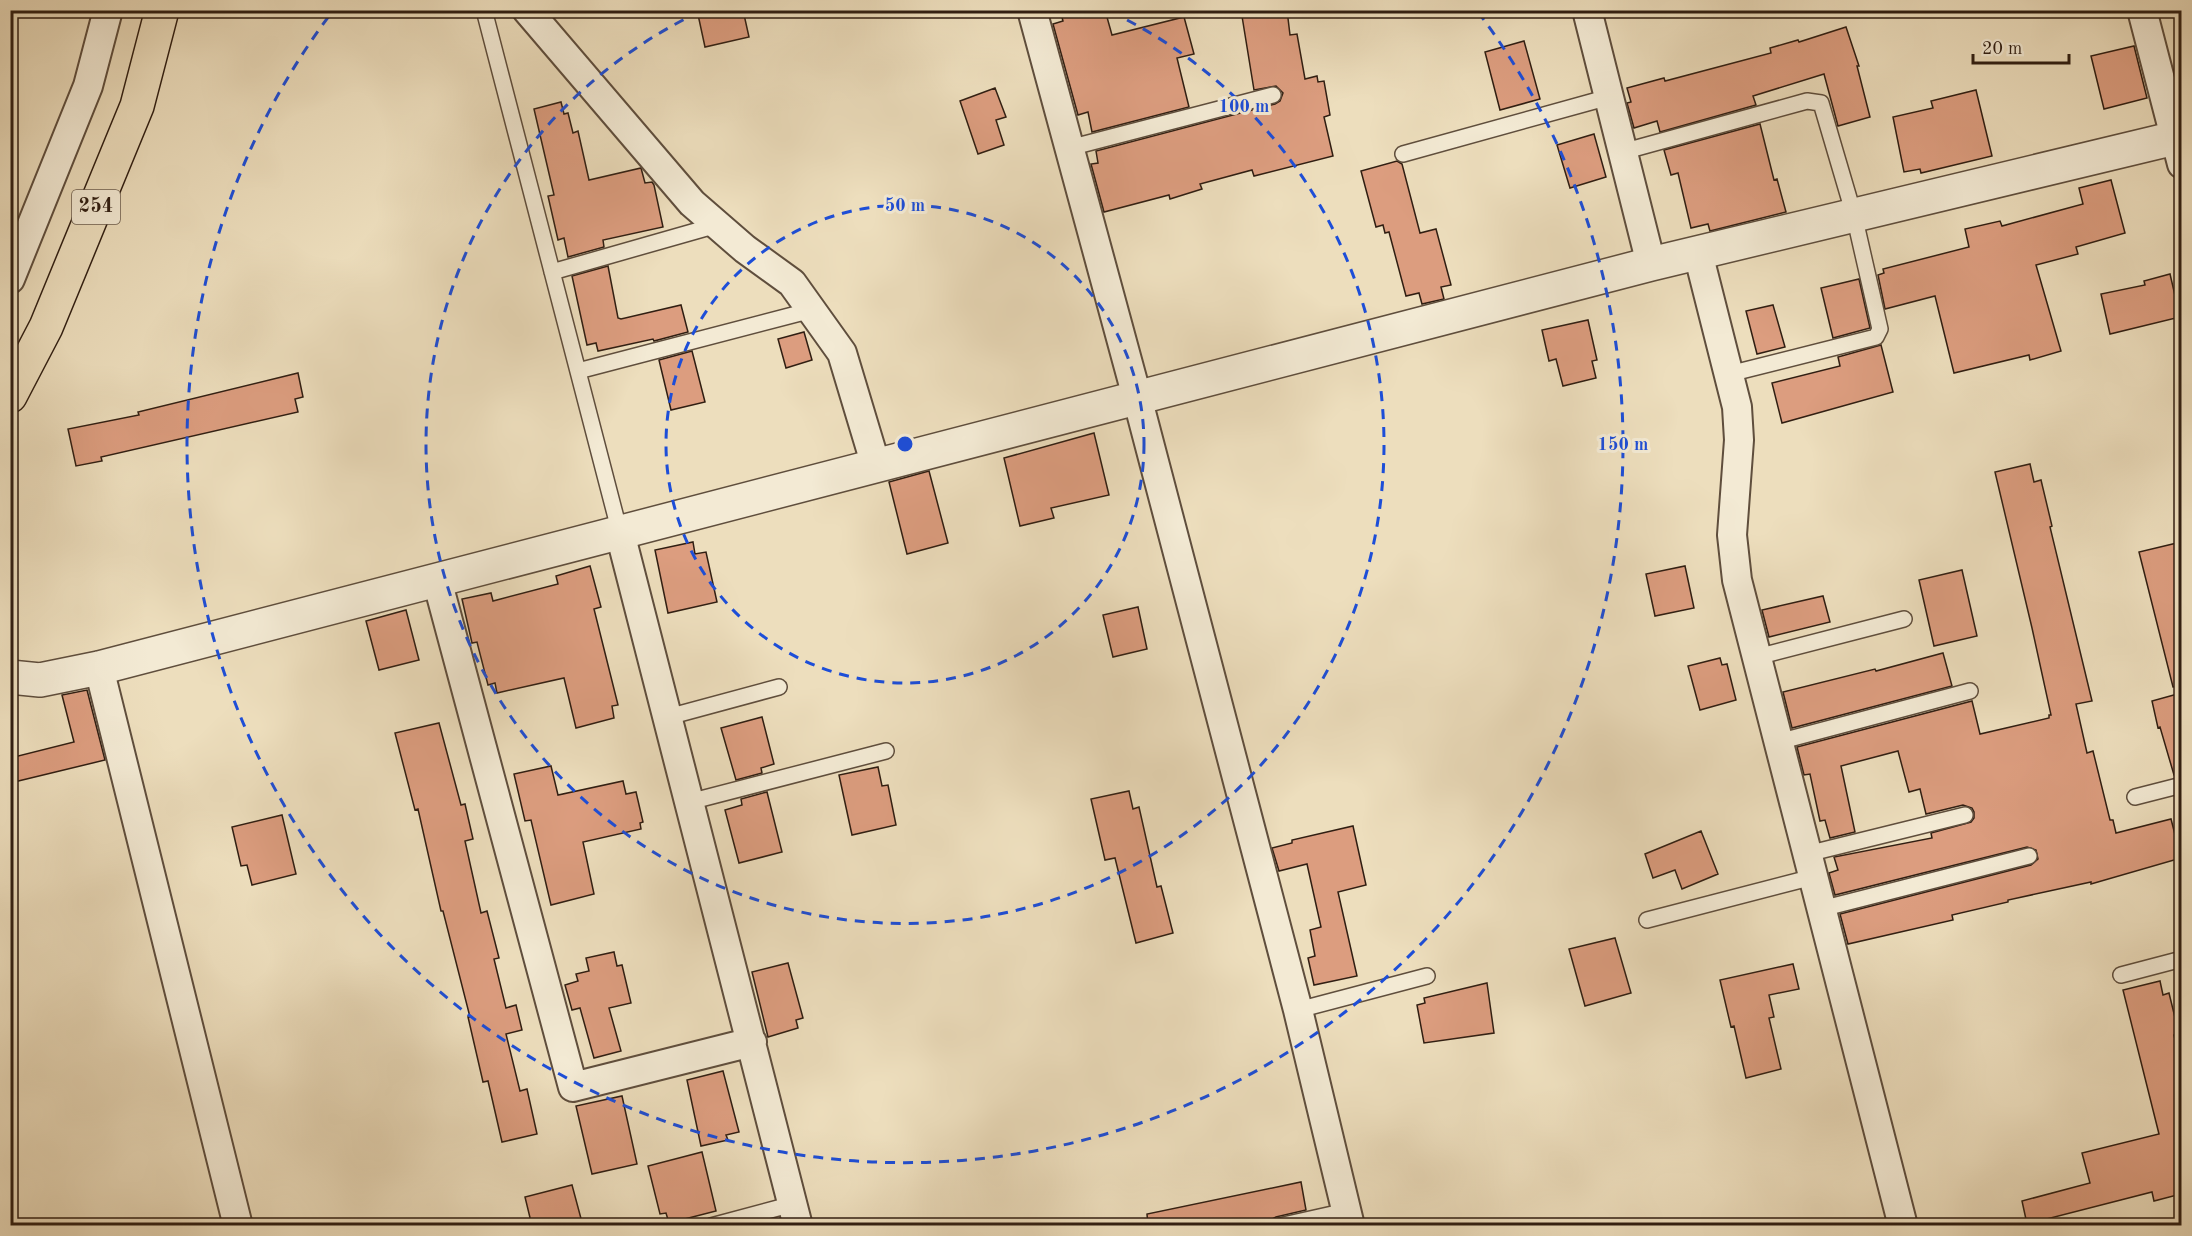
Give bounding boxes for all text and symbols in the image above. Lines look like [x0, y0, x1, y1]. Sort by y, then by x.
scale bar [1973, 27, 2069, 65]
text: 20 m [1982, 40, 2022, 58]
text: 100 m [1219, 98, 1269, 116]
road number: 254 [72, 190, 120, 224]
text: 50 m [885, 197, 925, 215]
centre of rings [895, 434, 915, 454]
text: 150 m [1598, 436, 1648, 454]

